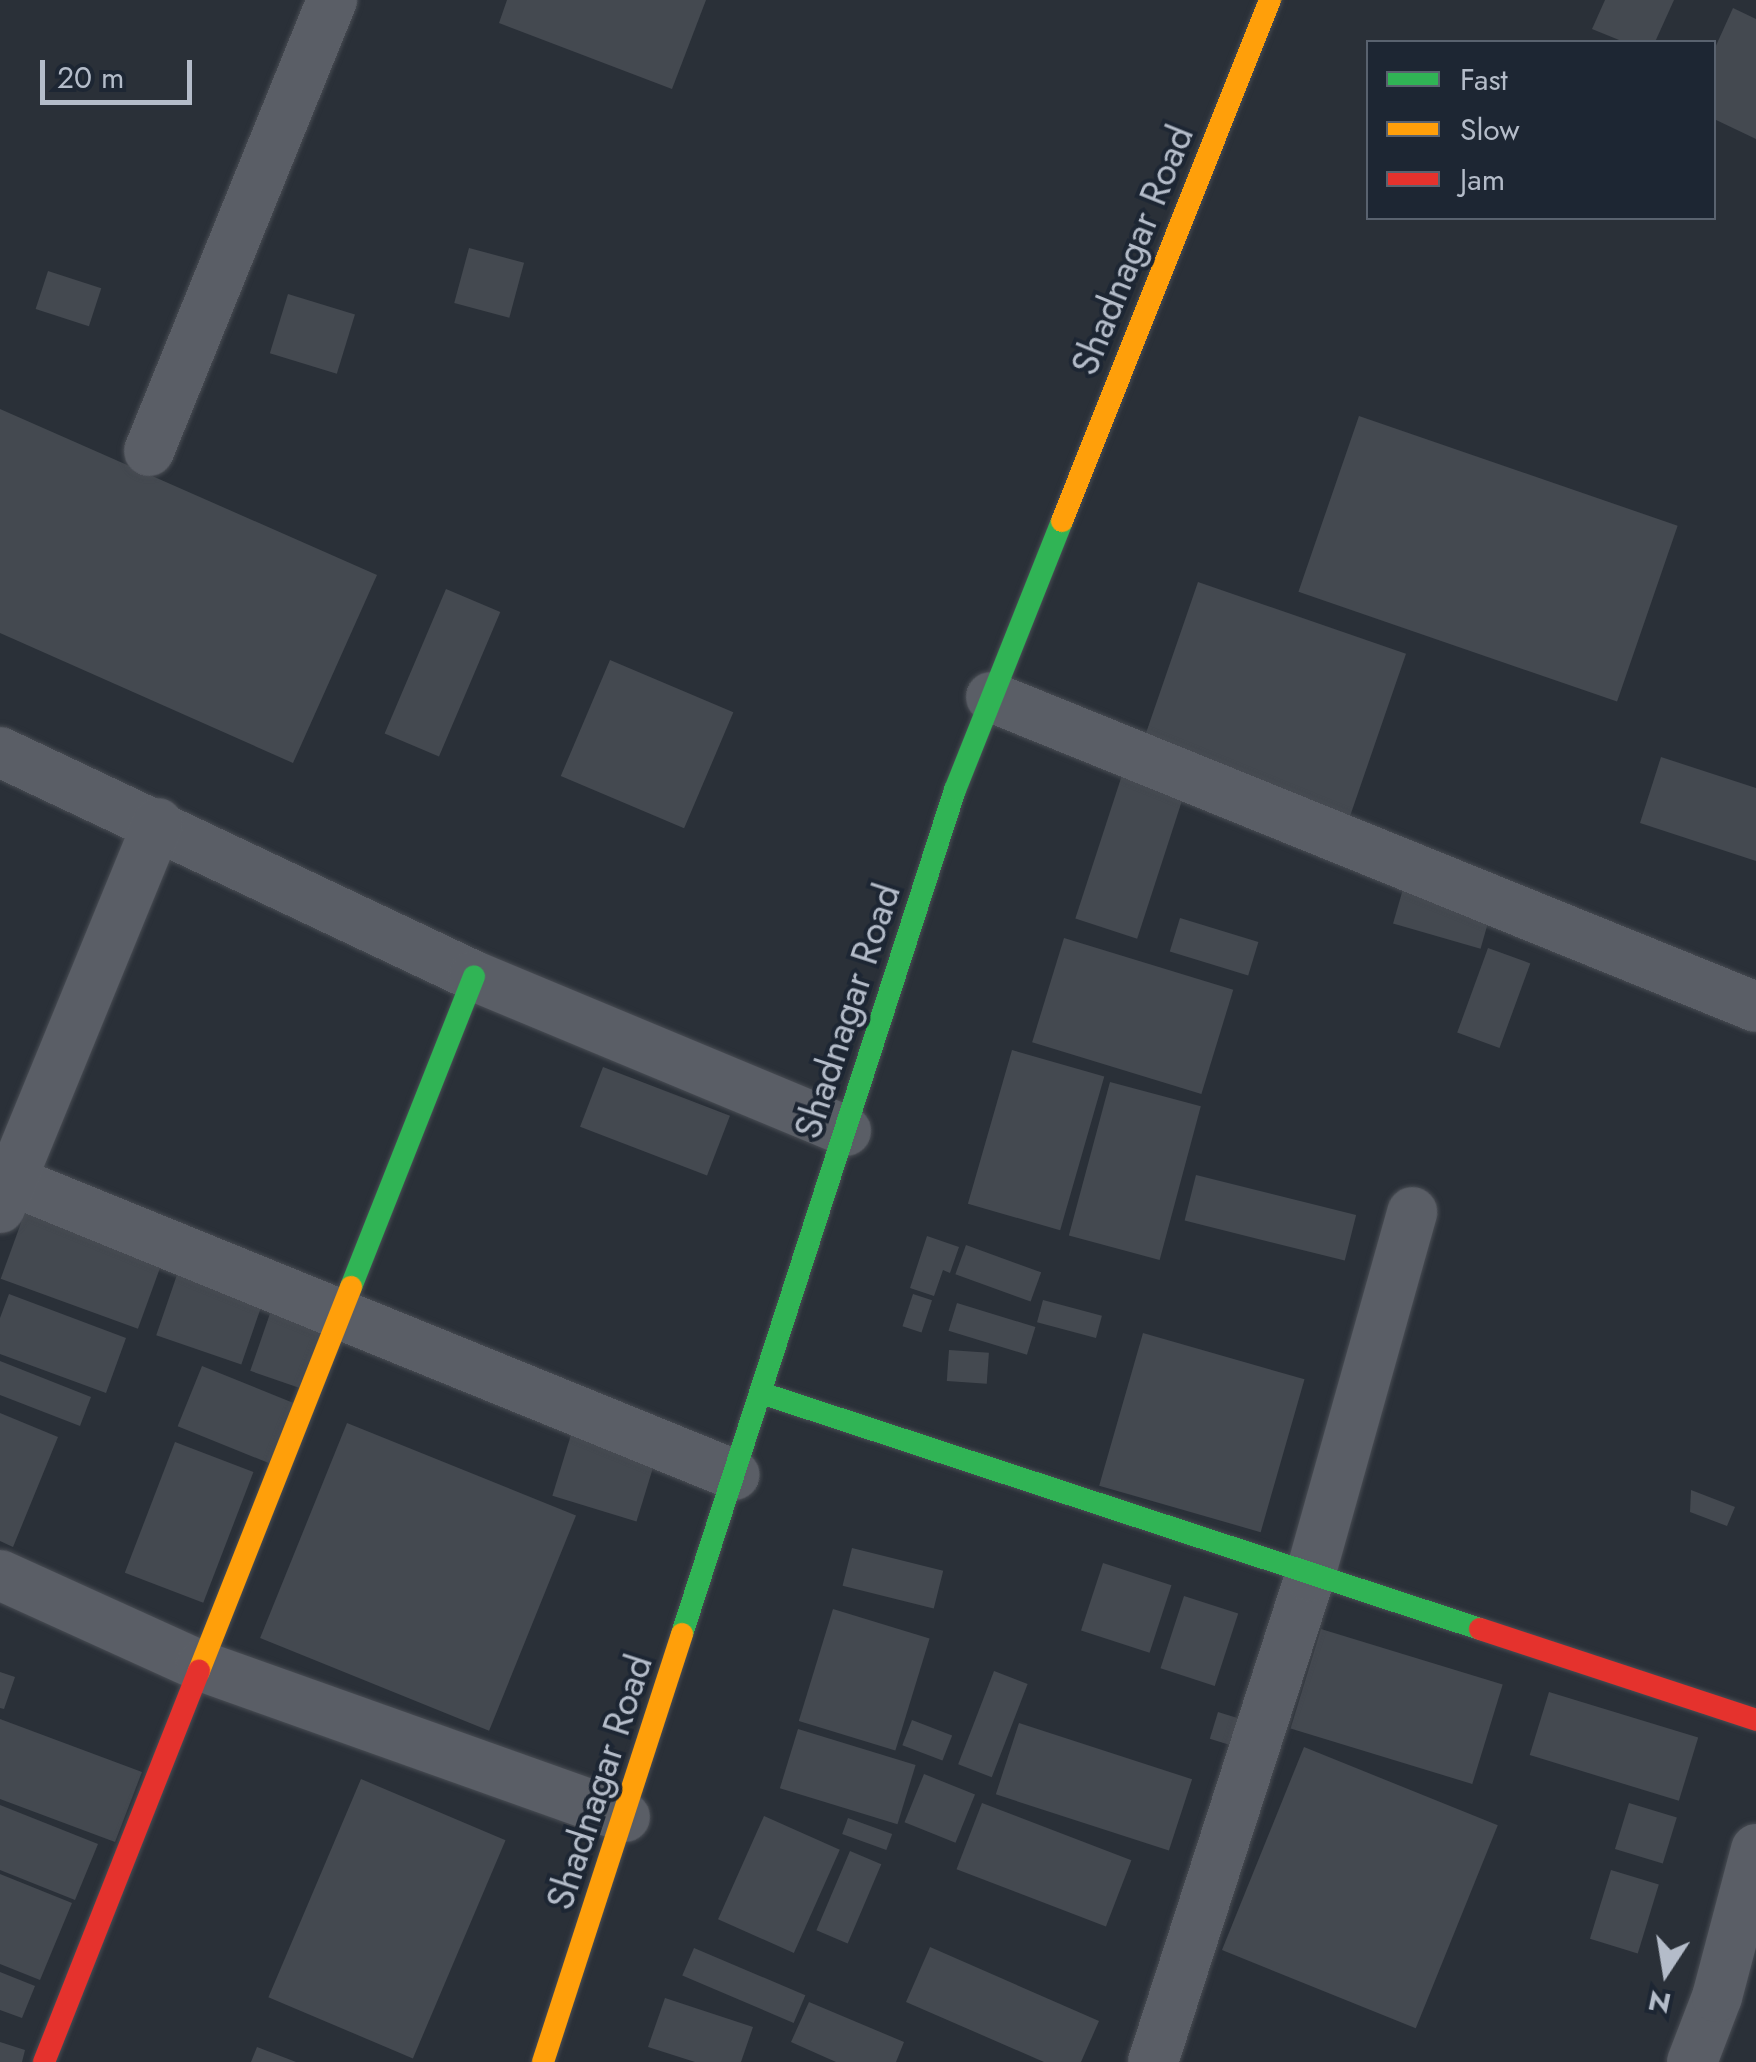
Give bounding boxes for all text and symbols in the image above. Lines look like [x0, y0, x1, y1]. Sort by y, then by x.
scale bar [45, 40, 198, 102]
legend [1366, 40, 1716, 220]
text: 20 m [57, 56, 124, 99]
text: Fast [1460, 58, 1508, 101]
text: Slow [1460, 108, 1520, 151]
street label: Shadnagar Road [1061, 118, 1203, 382]
text: Jam [1460, 158, 1505, 201]
street label: Shadnagar Road [784, 878, 910, 1144]
street label: Shadnagar Road [536, 1649, 662, 1915]
north arrow [1616, 1922, 1716, 2022]
text: N [1645, 1979, 1675, 2024]

